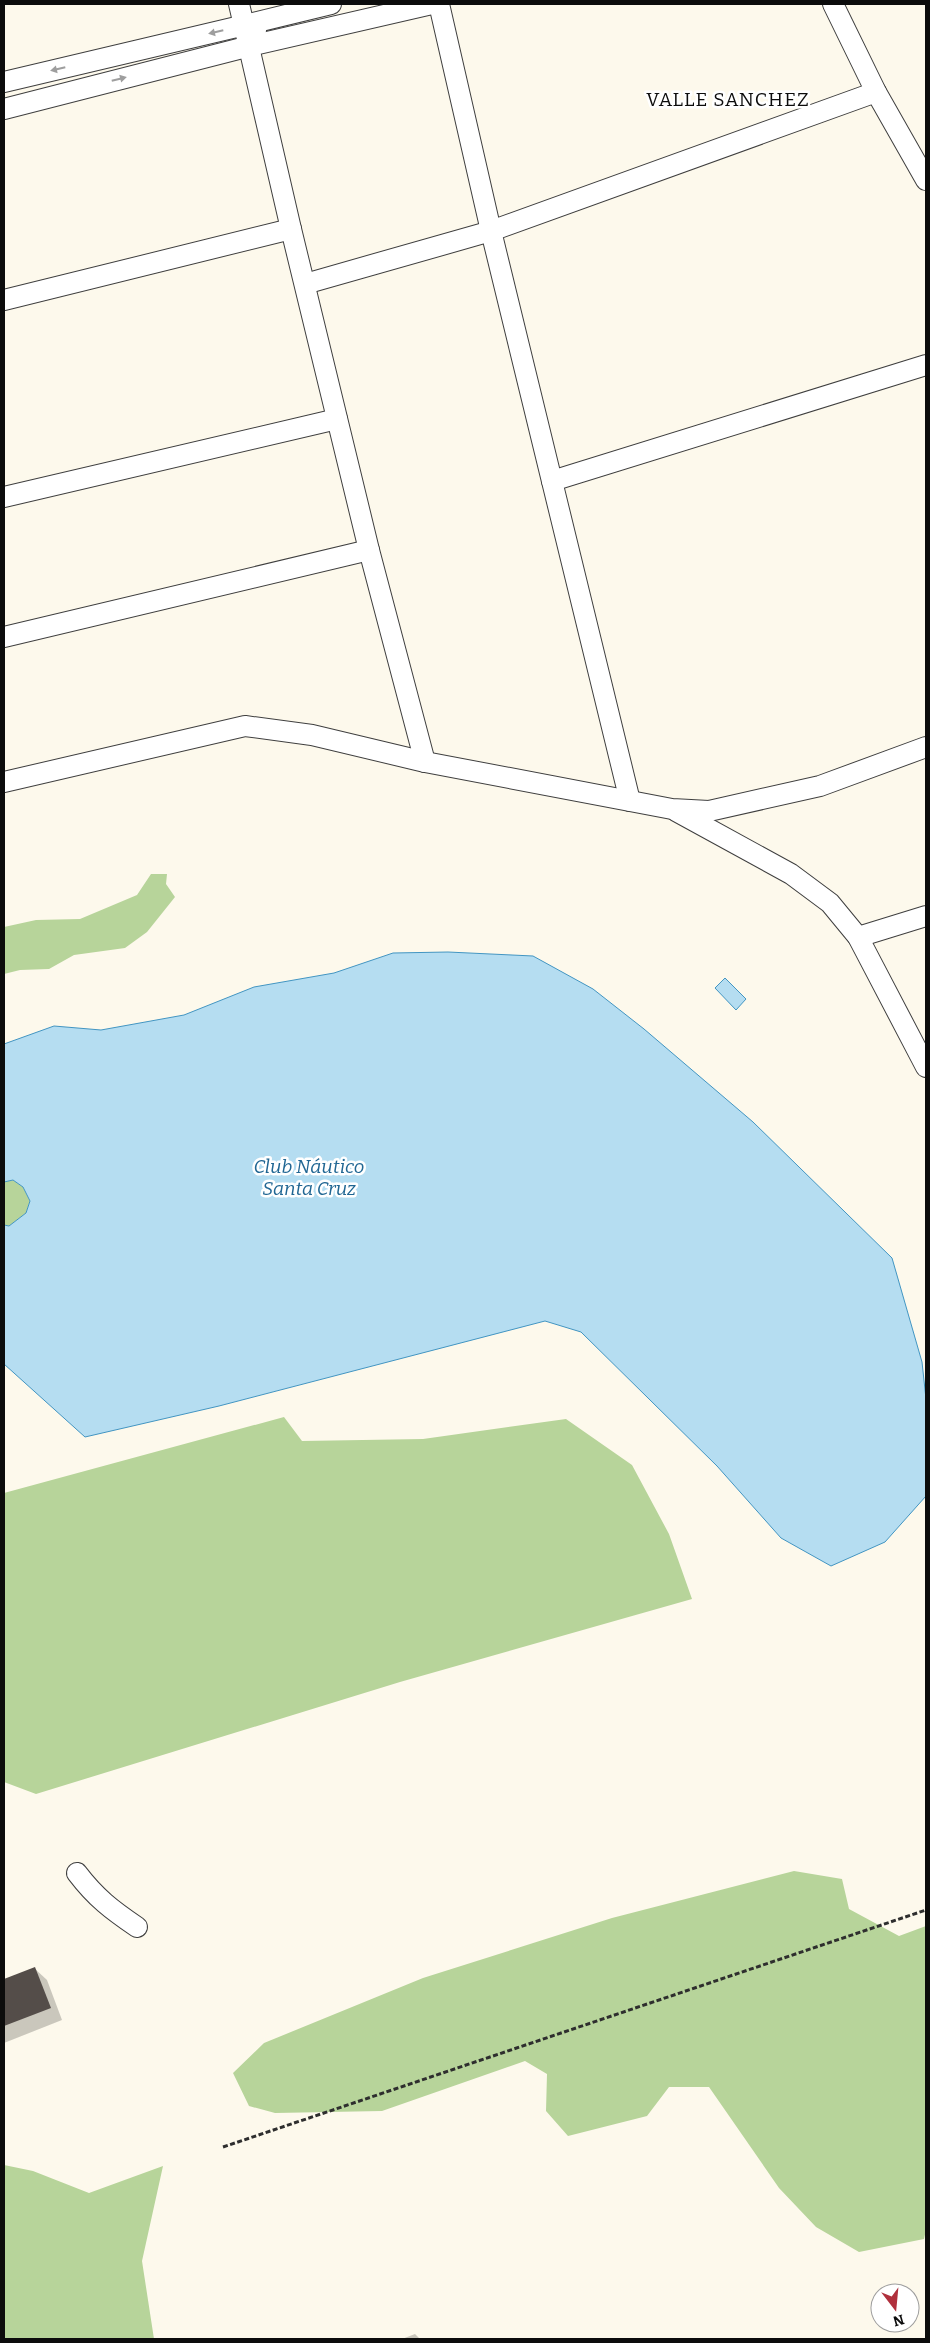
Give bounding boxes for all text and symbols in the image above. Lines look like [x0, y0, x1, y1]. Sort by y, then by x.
one-way arrow [209, 28, 224, 36]
one-way arrow [51, 65, 66, 73]
one-way arrow [111, 75, 126, 83]
district label: VALLE SANCHEZ [646, 88, 810, 111]
water label: Club Náutico Santa Cruz [254, 1155, 364, 1200]
north arrow [870, 2283, 920, 2333]
text: N [891, 2310, 906, 2330]

